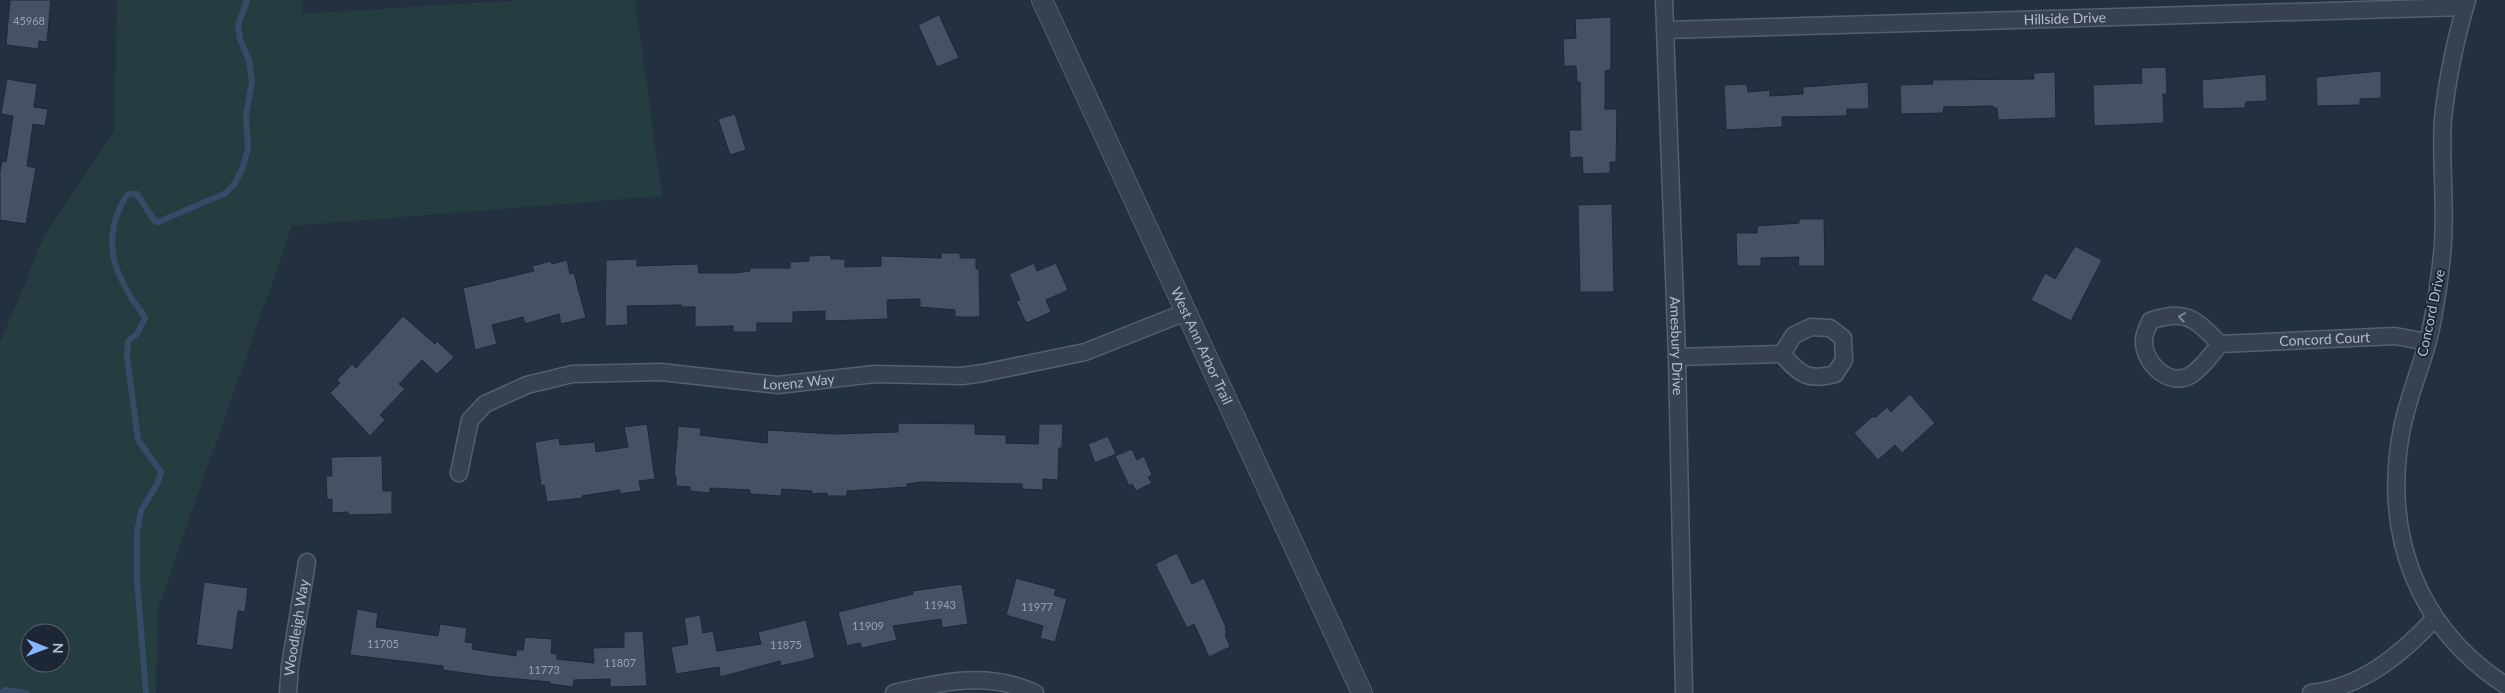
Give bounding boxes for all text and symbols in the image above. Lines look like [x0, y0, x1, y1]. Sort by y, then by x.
street label: Hillside Drive [2023, 8, 2106, 28]
house number: 45968 [13, 14, 45, 27]
street label: Concord Drive [2413, 268, 2448, 358]
street label: West Ann Arbor Trail [1168, 284, 1237, 407]
street label: Amesbury Drive [1667, 296, 1687, 395]
one-way arrow [2177, 312, 2186, 322]
street label: Concord Court [2279, 328, 2371, 349]
street label: Lorenz Way [762, 370, 836, 393]
street label: Woodleigh Way [280, 577, 312, 677]
house number: 11943 [924, 598, 956, 611]
house number: 11977 [1021, 600, 1053, 613]
house number: 11909 [852, 619, 884, 632]
north arrow [20, 623, 70, 673]
house number: 11705 [367, 637, 399, 650]
house number: 11875 [770, 638, 802, 651]
text: N [50, 643, 67, 654]
house number: 11807 [604, 656, 636, 669]
house number: 11773 [528, 663, 560, 676]

